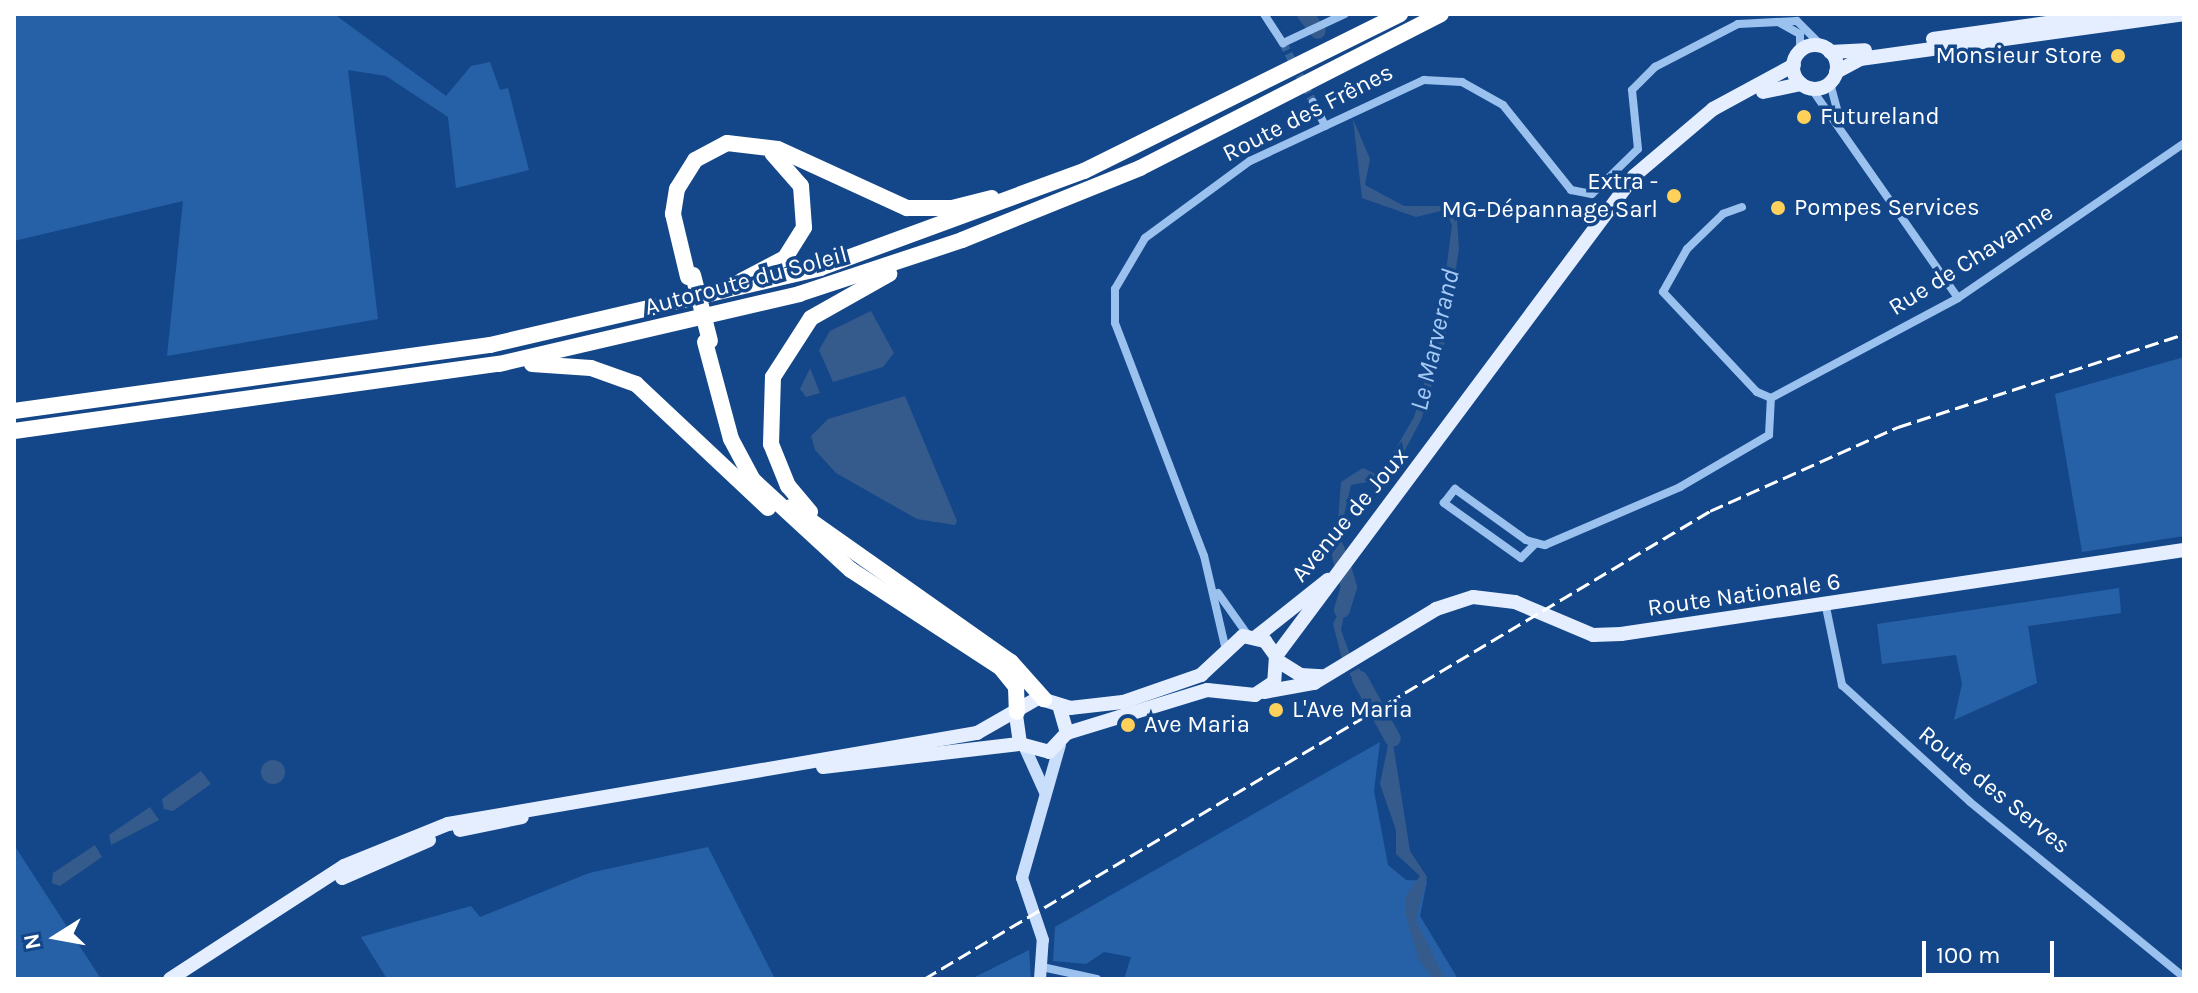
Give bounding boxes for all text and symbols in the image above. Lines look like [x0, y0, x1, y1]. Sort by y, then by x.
place label: Monsieur Store [1935, 42, 2102, 70]
marker: Monsieur Store [2109, 47, 2127, 65]
street label: Route des Frênes [1218, 58, 1398, 168]
place label: Futureland [1820, 103, 1940, 131]
marker: Futureland [1795, 108, 1813, 126]
place label: Extra - MG-Dépannage Sarl [1442, 168, 1658, 224]
marker: Extra - MG-Dépannage Sarl [1665, 187, 1683, 205]
place label: Pompes Services [1794, 194, 1980, 222]
street label: Rue de Chavanne [1883, 198, 2059, 322]
marker: Pompes Services [1769, 199, 1787, 217]
street label: Autoroute du Soleil [641, 240, 851, 322]
water label: Le Marverand [1404, 266, 1466, 414]
street label: Avenue de Joux [1285, 442, 1415, 588]
street label: Route Nationale 6 [1646, 567, 1842, 623]
place label: L'Ave Maria [1292, 696, 1412, 724]
marker: L'Ave Maria [1267, 701, 1285, 719]
place label: Ave Maria [1144, 711, 1250, 739]
marker: Ave Maria [1119, 716, 1137, 734]
street label: Route des Serves [1912, 720, 2076, 860]
north arrow [16, 897, 96, 977]
scale bar [1926, 925, 2058, 975]
text: N [18, 931, 47, 952]
text: 100 m [1936, 941, 2001, 969]

